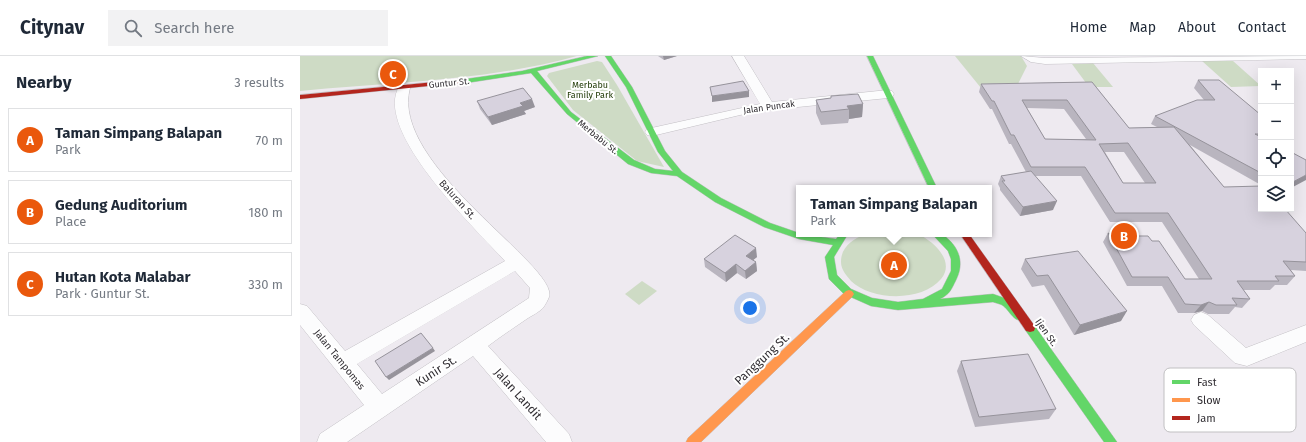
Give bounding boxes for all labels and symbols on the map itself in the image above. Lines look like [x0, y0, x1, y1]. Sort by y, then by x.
pin: C [380, 59, 406, 89]
street label: Guntur St. [428, 76, 470, 90]
park label: Merbabu Family Park [567, 80, 613, 100]
street label: Jalan Puncak [743, 98, 796, 116]
street label: Merbabu St. [576, 118, 620, 156]
street label: Baluran St. [436, 177, 478, 222]
pin: B [1111, 221, 1137, 251]
pin: A [881, 250, 907, 280]
your location [740, 298, 760, 318]
street label: Ijen St. [1032, 316, 1060, 349]
street label: Jalan Tampomas [311, 327, 367, 393]
street label: Panggung St. [732, 330, 792, 388]
street label: Kunir St. [413, 353, 459, 389]
street label: Jalan Landit [491, 365, 545, 423]
legend [1164, 368, 1296, 432]
text: Fast [1197, 376, 1217, 389]
text: Slow [1197, 394, 1221, 407]
text: Jam [1197, 412, 1216, 425]

